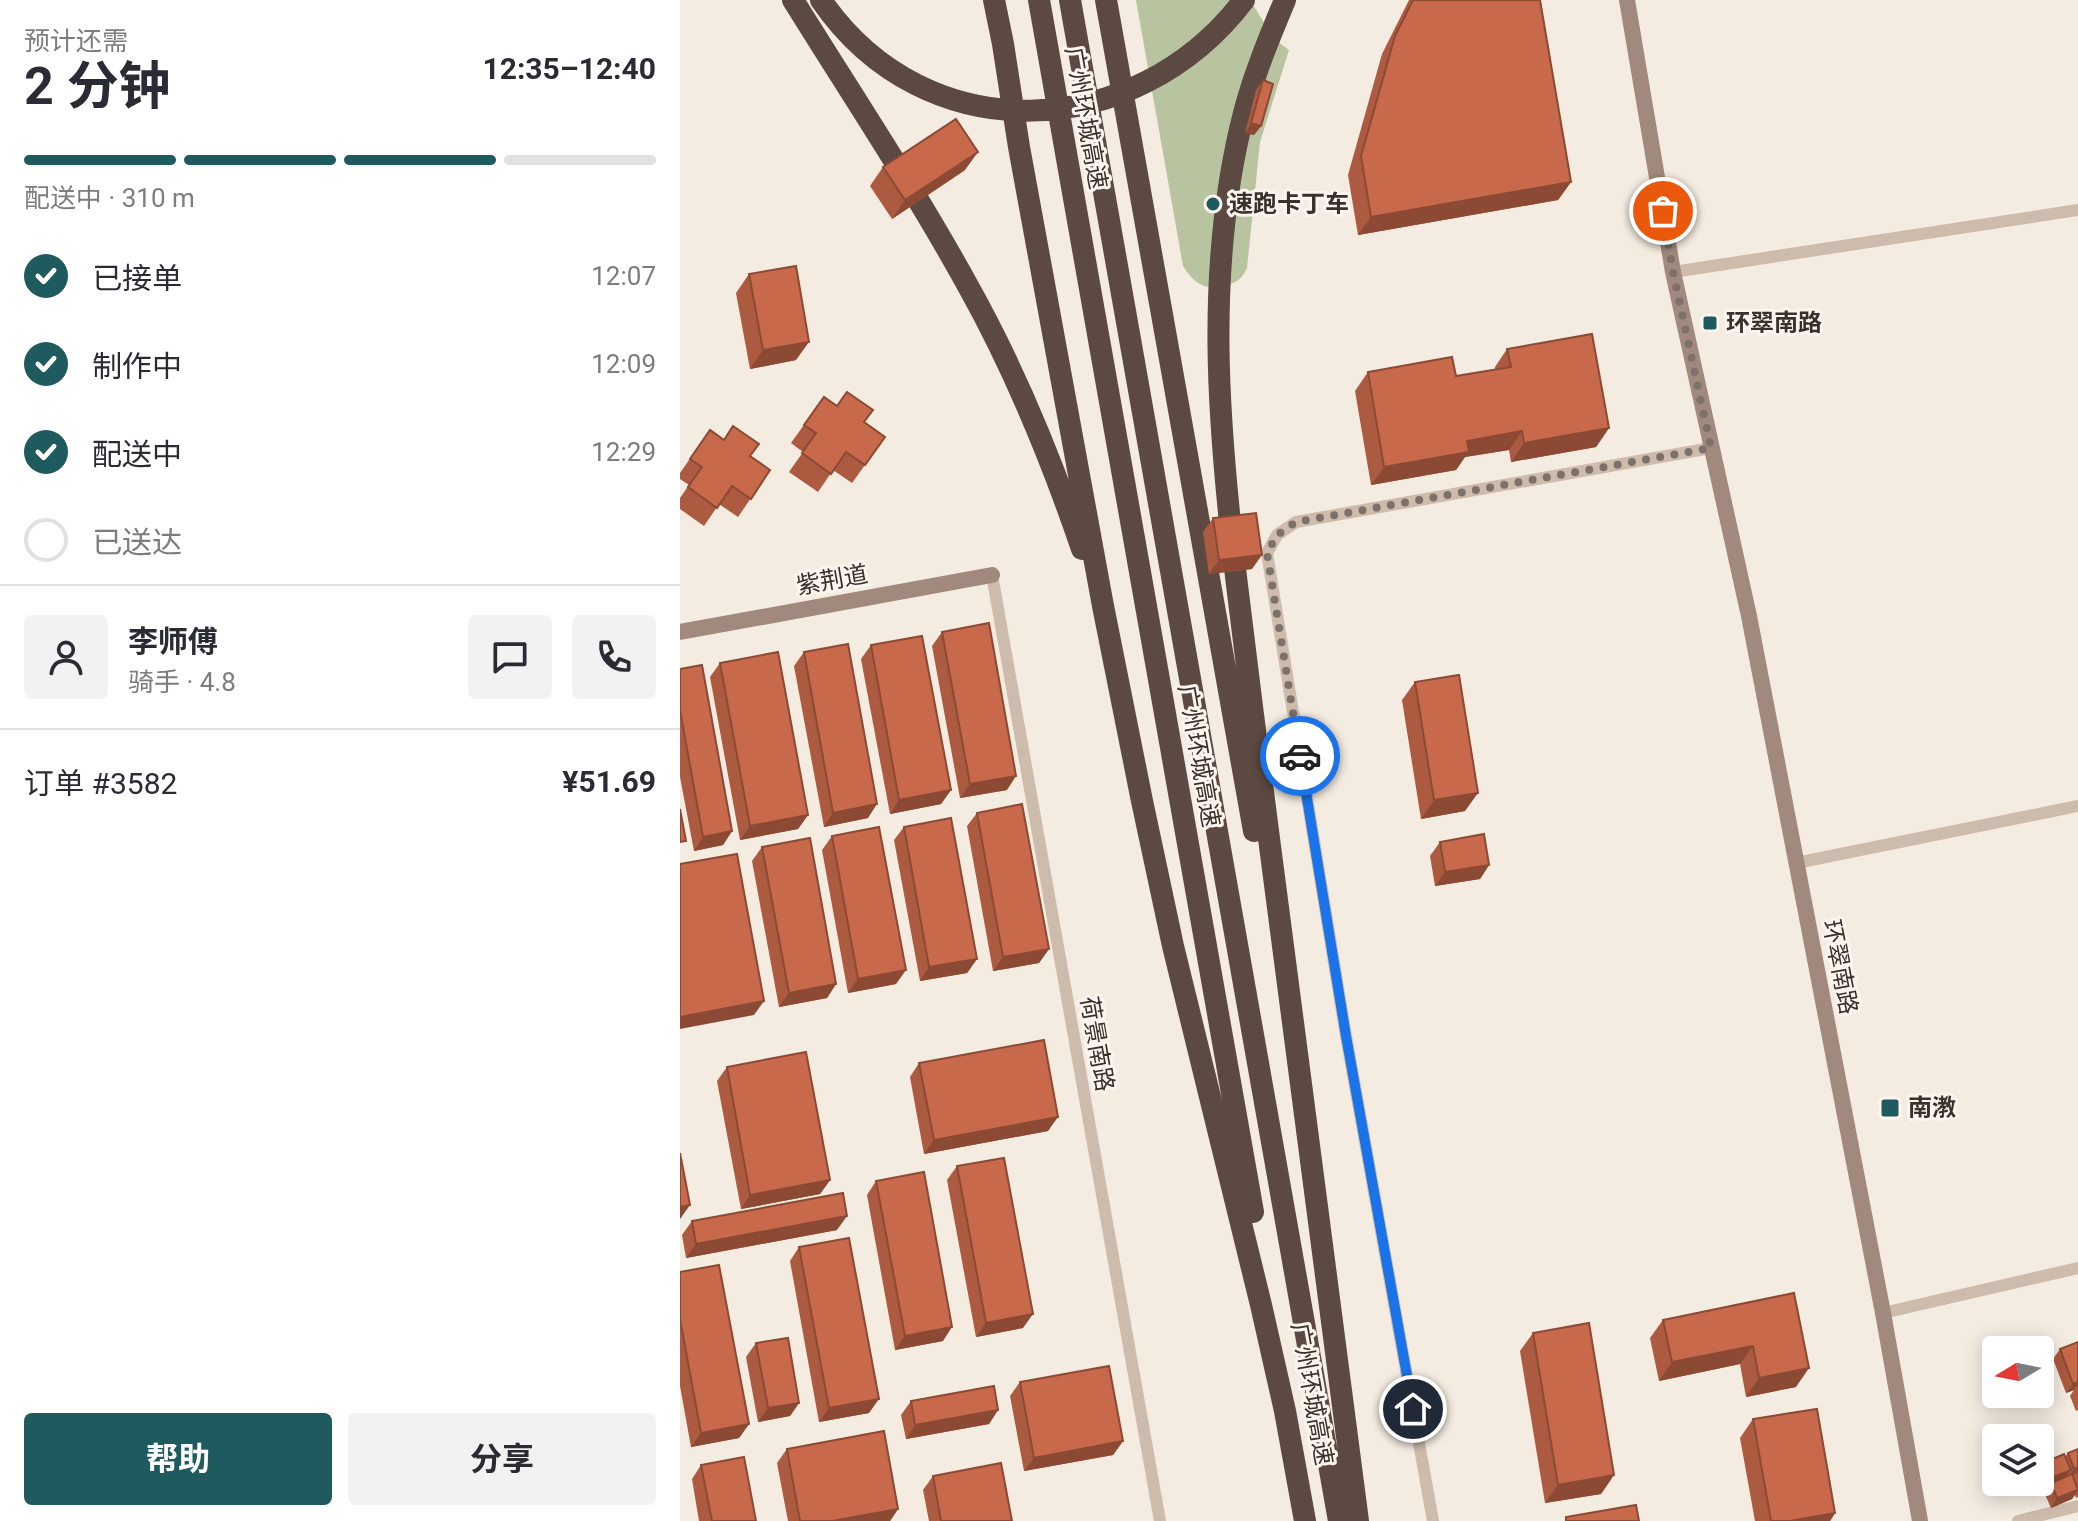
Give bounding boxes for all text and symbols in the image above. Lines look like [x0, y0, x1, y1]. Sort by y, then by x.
text: 预计还需 [24, 26, 128, 56]
street label: 广州环城高速 [1060, 45, 1112, 191]
text: 12:35–12:40 [482, 51, 656, 86]
text: 2 分钟 [24, 56, 171, 117]
pin [1629, 177, 1697, 245]
text: 配送中 · 310 m [24, 183, 195, 213]
icon: bag [1641, 189, 1685, 233]
place label: 速跑卡丁车 [1229, 190, 1349, 218]
marker: 速跑卡丁车 [1204, 195, 1222, 213]
icon: check [24, 254, 68, 298]
text: 已接单 [92, 261, 182, 296]
text: 12:07 [591, 261, 656, 291]
place label: 环翠南路 [1726, 309, 1822, 337]
marker: 环翠南路 [1701, 314, 1719, 332]
icon: check [24, 342, 68, 386]
text: 制作中 [92, 349, 182, 384]
text: 12:09 [591, 349, 656, 379]
icon: check [24, 430, 68, 474]
text: 配送中 [92, 437, 182, 472]
text: 12:29 [591, 437, 656, 467]
text: 已送达 [92, 525, 182, 560]
street label: 紫荆道 [794, 560, 870, 600]
button: person [24, 615, 108, 699]
button: chat [468, 615, 552, 699]
button: phone [572, 615, 656, 699]
text: 李师傅 [128, 624, 218, 659]
text: 骑手 · 4.8 [128, 667, 236, 697]
street label: 广州环城高速 [1173, 683, 1225, 829]
courier [1260, 716, 1340, 796]
icon: car [1278, 734, 1322, 778]
text: ¥51.69 [562, 764, 656, 799]
text: 订单 #3582 [24, 766, 177, 801]
street label: 环翠南路 [1817, 917, 1863, 1017]
street label: 荷景南路 [1075, 994, 1119, 1094]
place label: 南漖 [1908, 1094, 1956, 1122]
marker: 南漖 [1879, 1097, 1901, 1119]
street label: 广州环城高速 [1286, 1321, 1338, 1467]
north arrow [1982, 1336, 2054, 1408]
map controls [1982, 1336, 2054, 1496]
pin [1379, 1375, 1447, 1443]
icon: home [1391, 1387, 1435, 1431]
button: 帮助 [24, 1413, 332, 1505]
button: 分享 [348, 1413, 656, 1505]
button: layers [1982, 1424, 2054, 1496]

